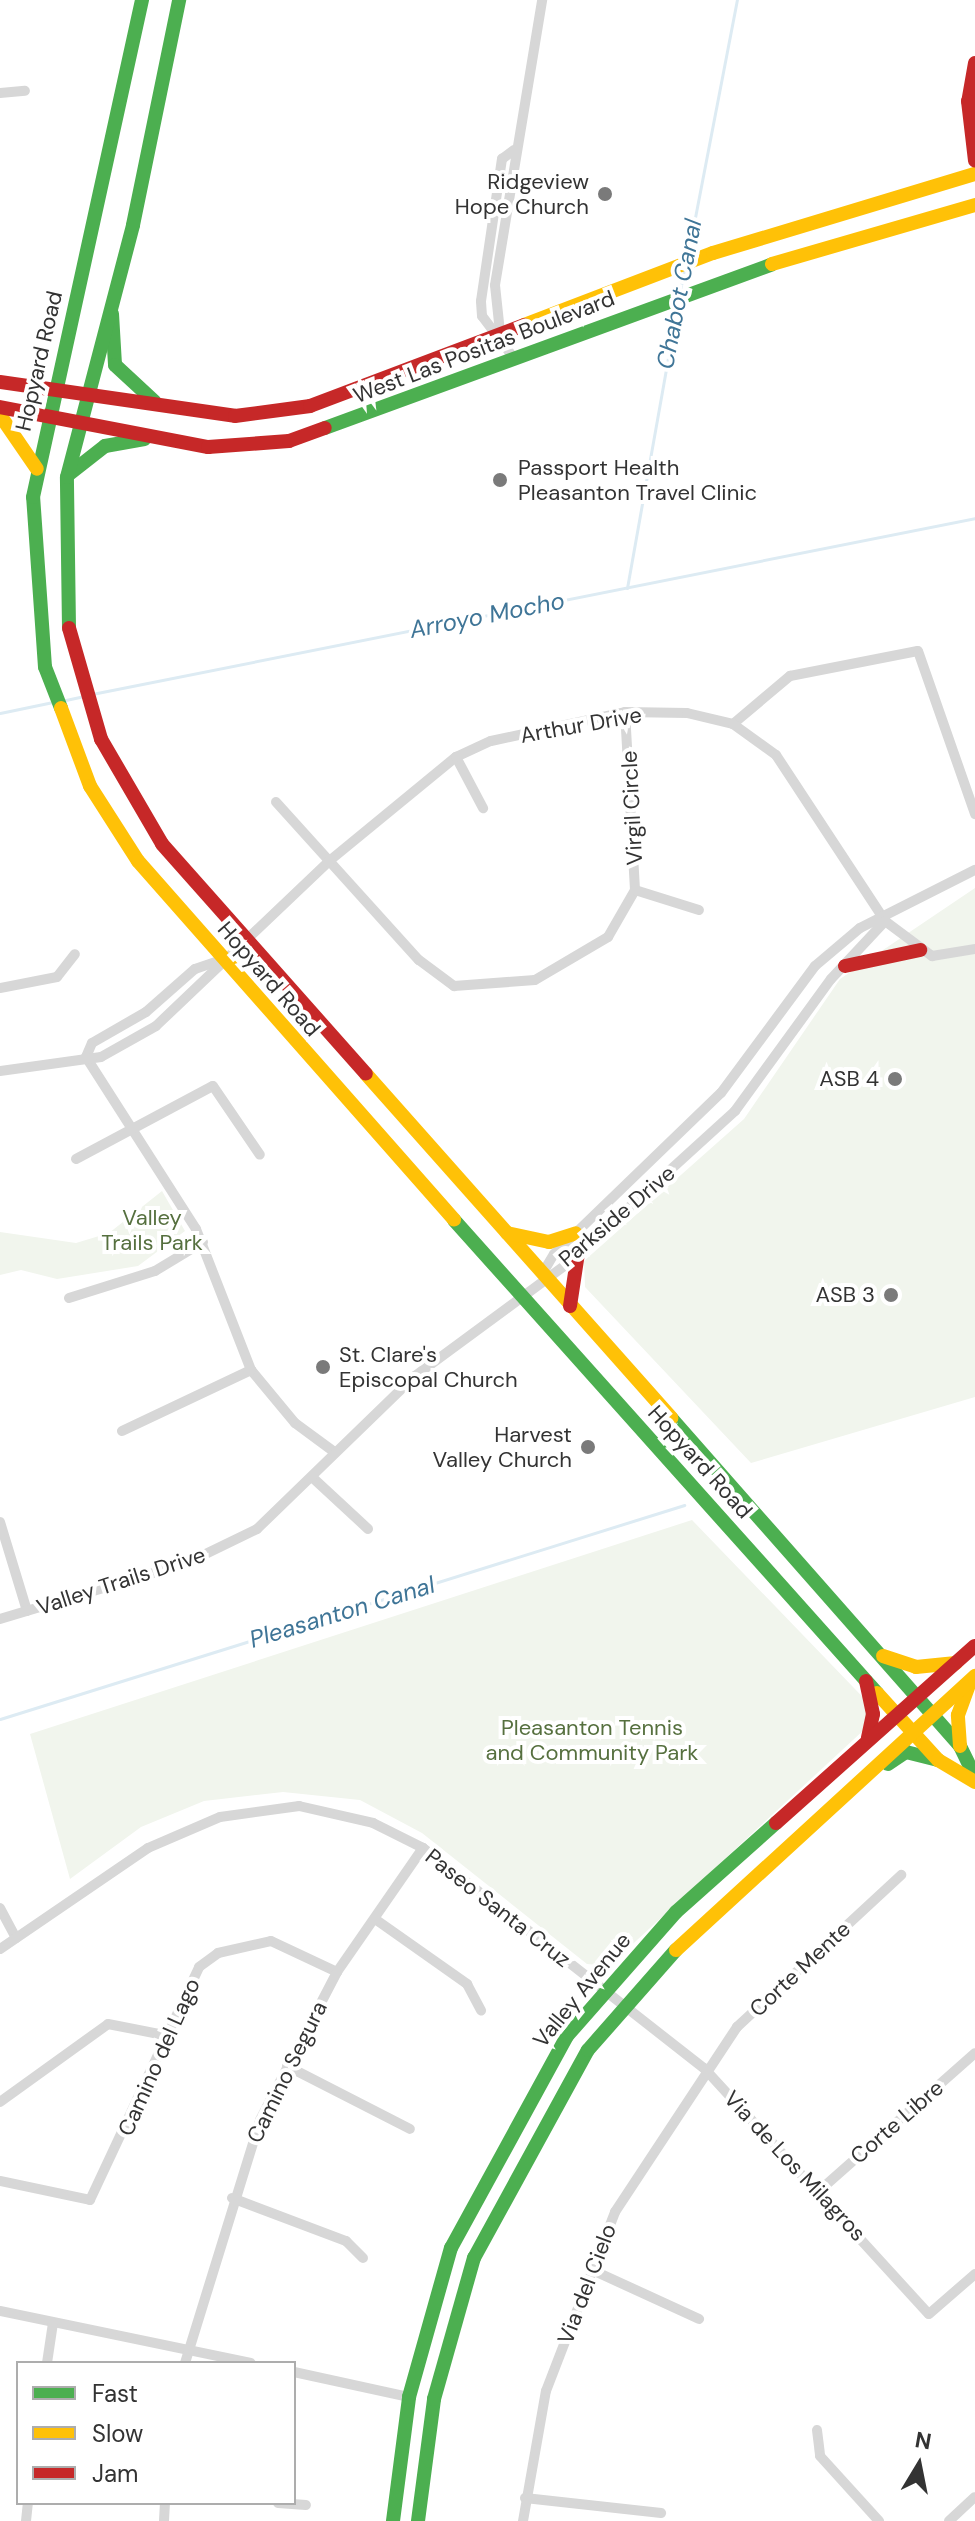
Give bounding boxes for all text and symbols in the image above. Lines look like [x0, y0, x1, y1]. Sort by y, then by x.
place label: Ridgeview Hope Church [455, 168, 589, 220]
marker: Ridgeview Hope Church [596, 185, 614, 203]
water label: Chabot Canal [650, 217, 708, 371]
street label: West Las Positas Boulevard [350, 285, 618, 409]
street label: Hopyard Road [10, 288, 68, 434]
place label: Passport Health Pleasanton Travel Clinic [518, 454, 757, 506]
marker: Passport Health Pleasanton Travel Clinic [489, 469, 511, 491]
water label: Arroyo Mocho [407, 586, 567, 644]
street label: Arthur Drive [518, 701, 644, 749]
street label: Virgil Circle [616, 750, 648, 866]
street label: Hopyard Road [212, 916, 326, 1042]
place label: ASB 4 [819, 1066, 879, 1092]
marker: ASB 4 [886, 1070, 904, 1088]
street label: Parkside Drive [554, 1160, 680, 1272]
park label: Valley Trails Park [101, 1204, 203, 1256]
place label: ASB 3 [816, 1282, 875, 1308]
marker: ASB 3 [882, 1286, 900, 1304]
place label: St. Clare's Episcopal Church [339, 1341, 518, 1392]
marker: St. Clare's Episcopal Church [314, 1358, 332, 1376]
street label: Hopyard Road [642, 1400, 758, 1524]
place label: Harvest Valley Church [433, 1421, 572, 1472]
marker: Harvest Valley Church [579, 1438, 597, 1456]
street label: Valley Trails Drive [33, 1541, 209, 1621]
water label: Pleasanton Canal [246, 1570, 438, 1654]
park label: Pleasanton Tennis and Community Park [486, 1714, 698, 1766]
street label: Paseo Santa Cruz [420, 1843, 576, 1973]
street label: Corte Mente [744, 1916, 856, 2022]
street label: Valley Avenue [528, 1927, 636, 2053]
street label: Camino del Lago [112, 1974, 206, 2140]
street label: Camino Segura [241, 1997, 333, 2147]
street label: Corte Libre [845, 2074, 949, 2170]
street label: Via de Los Milagros [719, 2085, 871, 2247]
street label: Via del Cielo [552, 2220, 622, 2348]
legend [16, 2361, 296, 2505]
text: Fast [92, 2378, 138, 2409]
text: Slow [92, 2418, 143, 2449]
north arrow [879, 2425, 959, 2505]
text: N [913, 2425, 934, 2457]
text: Jam [92, 2458, 138, 2489]

